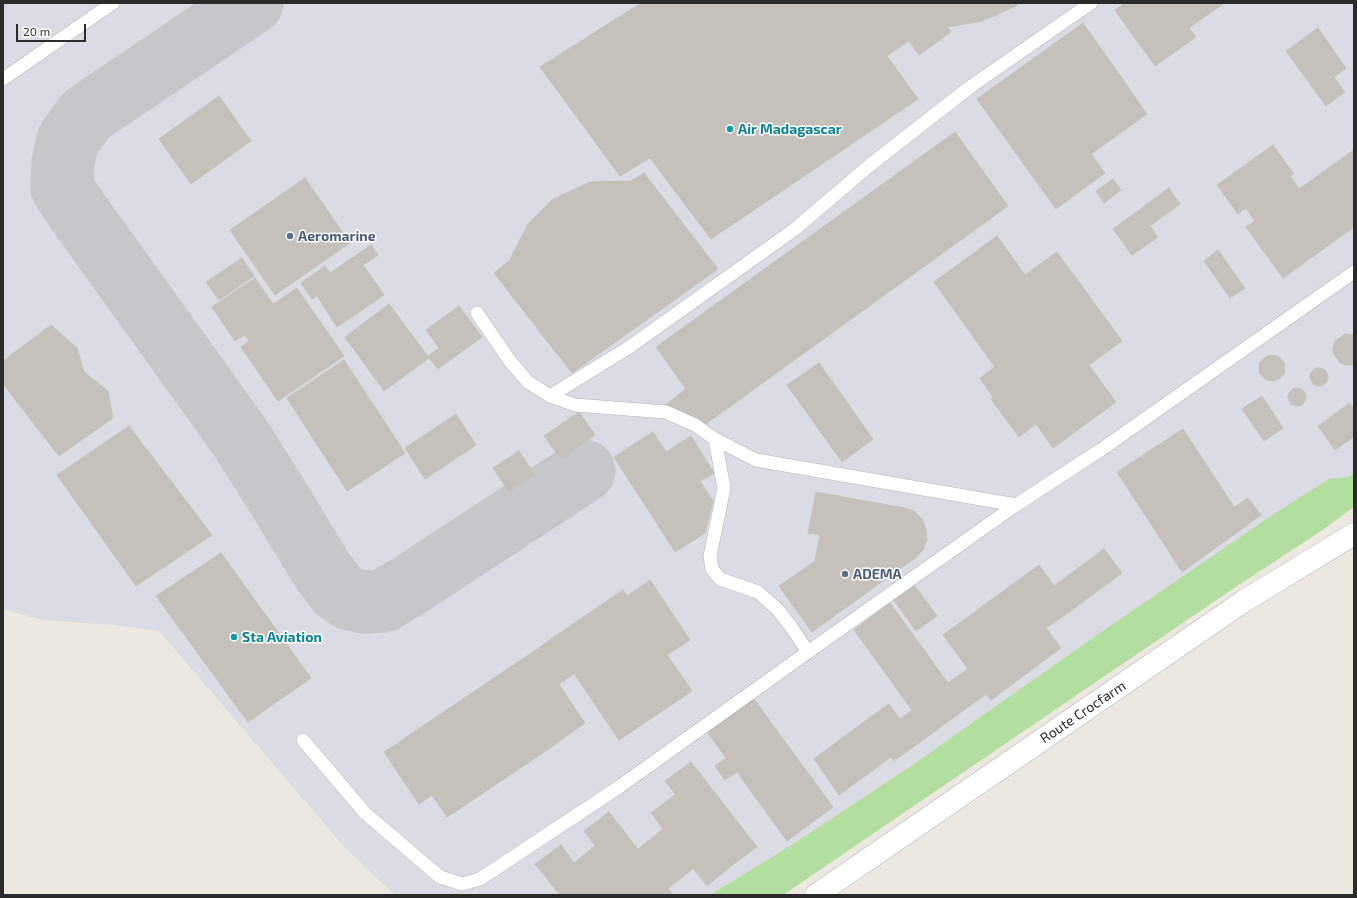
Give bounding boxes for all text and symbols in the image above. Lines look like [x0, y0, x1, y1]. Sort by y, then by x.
scale bar [18, 16, 88, 42]
text: 20 m [23, 24, 50, 38]
place label: Air Madagascar [738, 121, 842, 137]
marker: Air Madagascar [725, 124, 735, 134]
place label: Aeromarine [298, 228, 376, 244]
marker: Aeromarine [285, 231, 295, 241]
place label: ADEMA [853, 566, 902, 582]
marker: ADEMA [840, 569, 850, 579]
place label: Sta Aviation [242, 629, 322, 645]
marker: Sta Aviation [229, 632, 239, 642]
street label: Route Crocfarm [1037, 677, 1129, 747]

